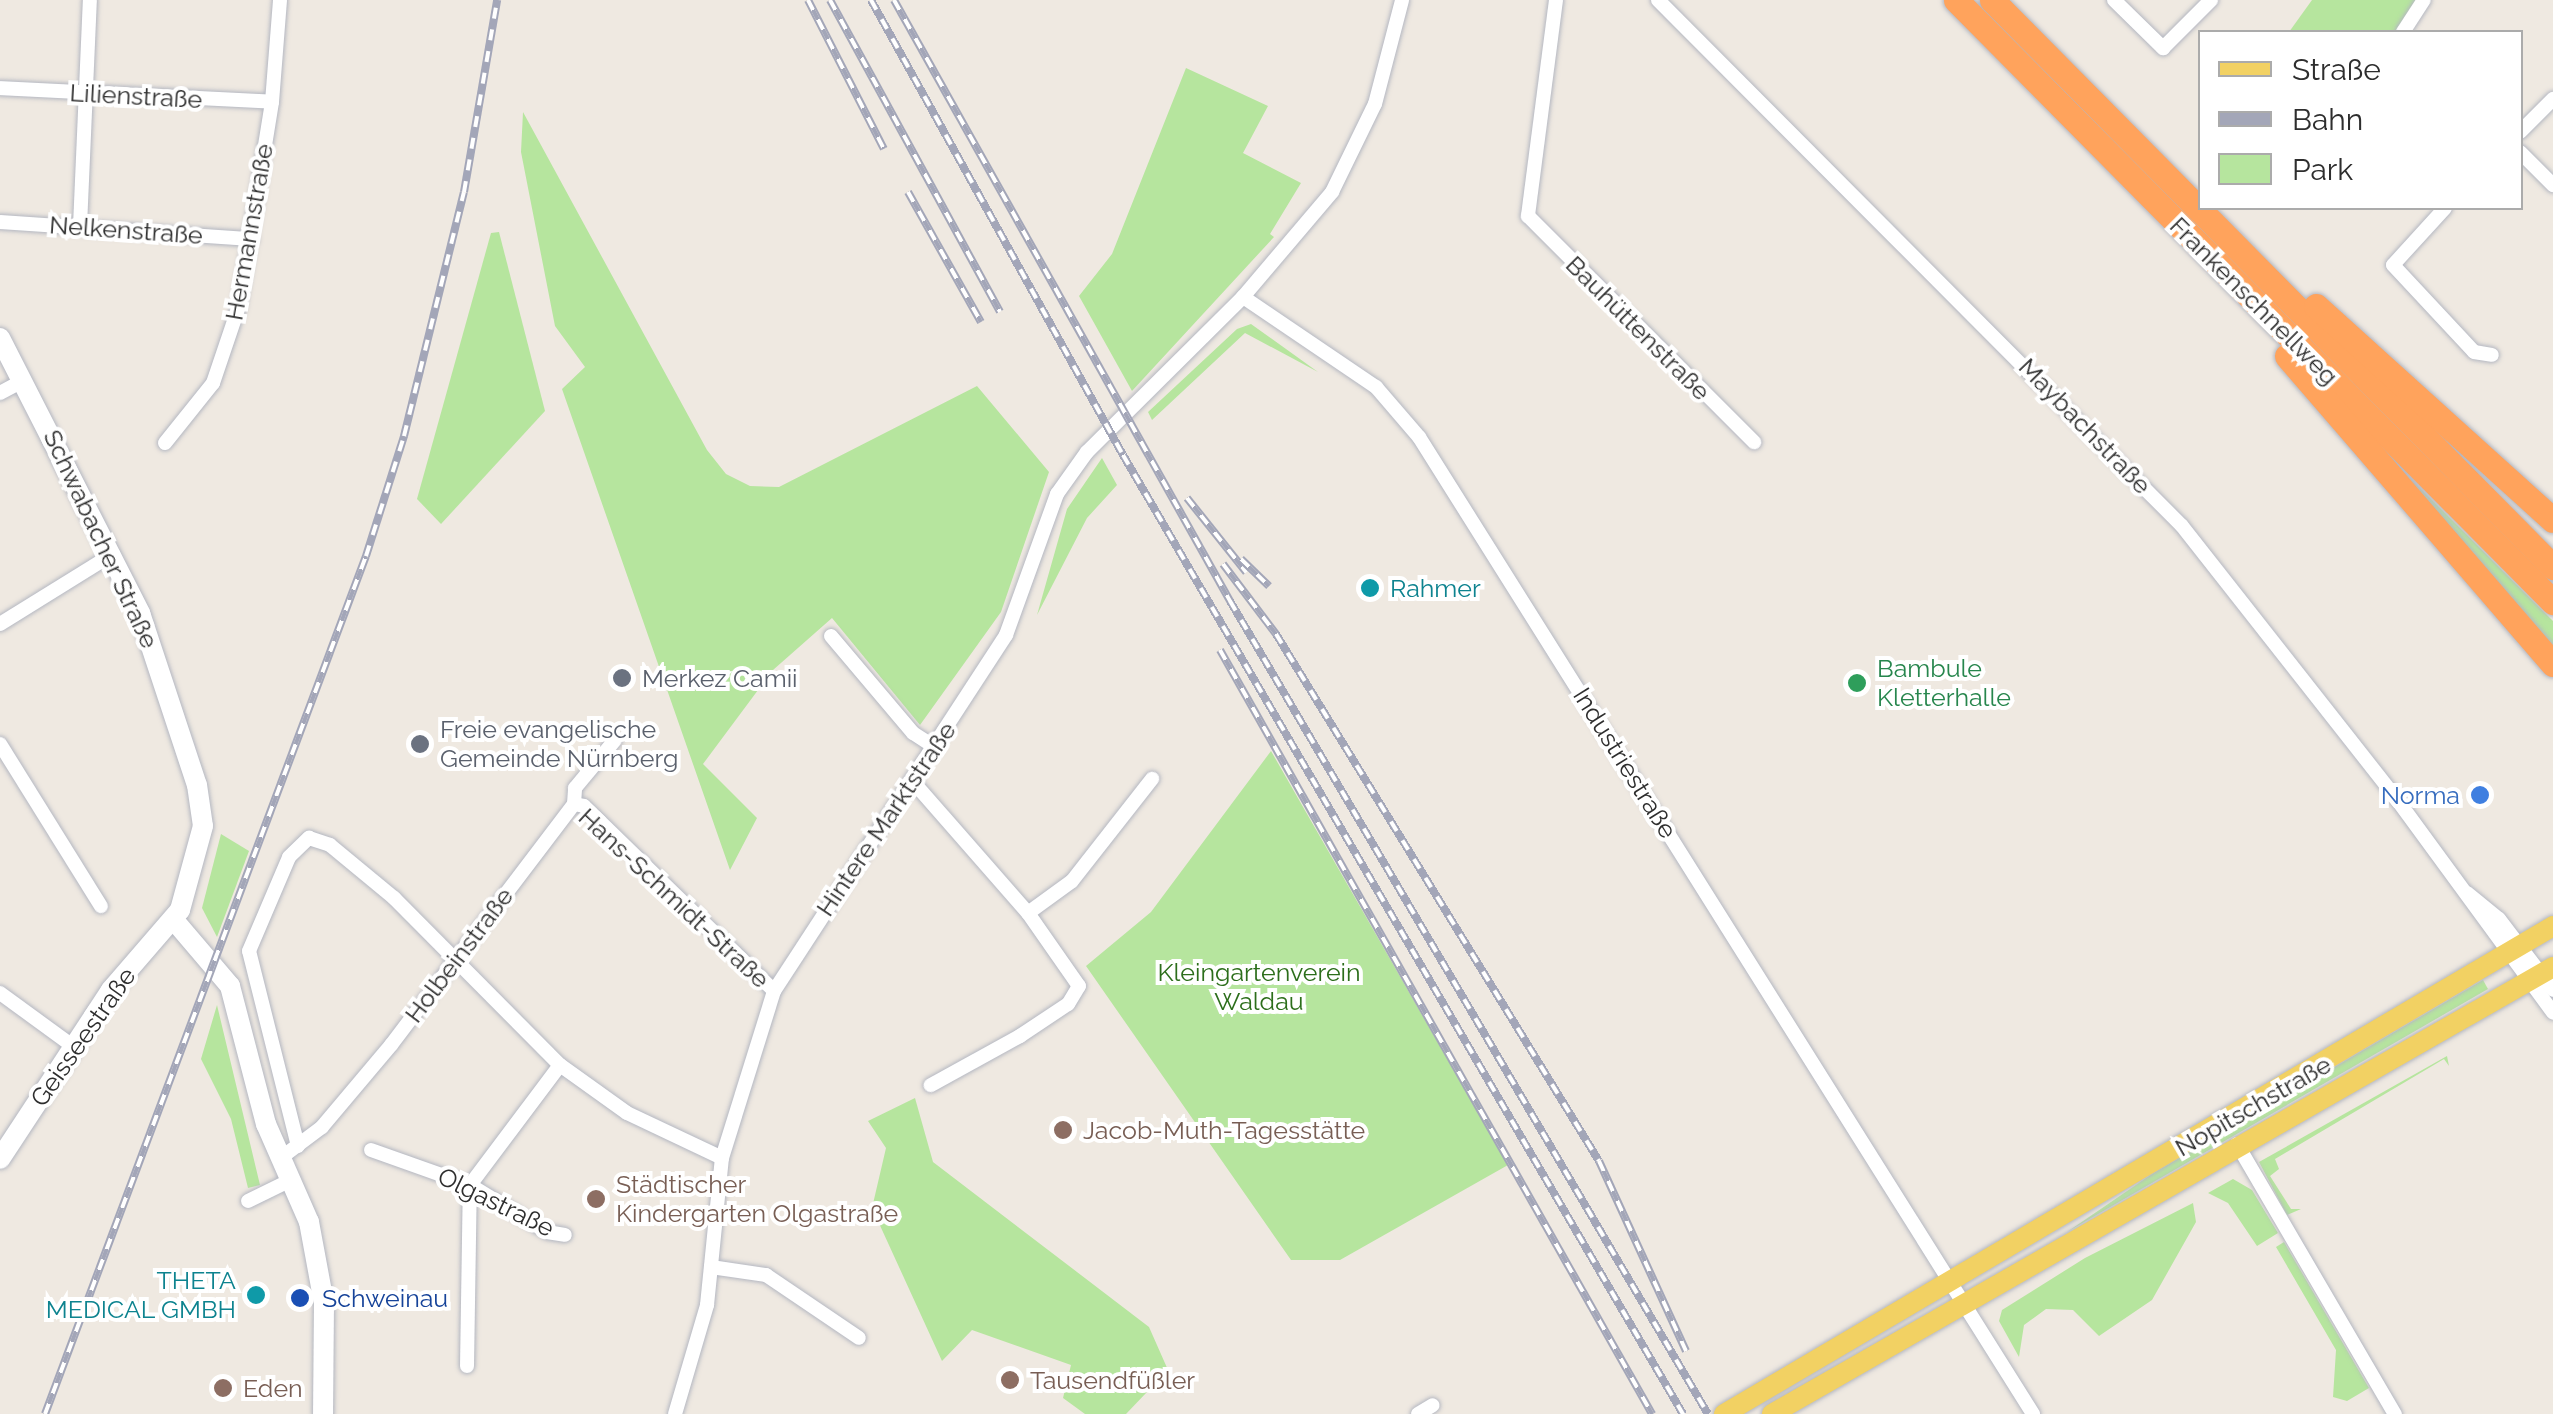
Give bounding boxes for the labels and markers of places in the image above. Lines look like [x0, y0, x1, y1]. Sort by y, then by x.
place label: Rahmer [1390, 573, 1481, 603]
marker: Rahmer [1359, 577, 1381, 599]
place label: Bambule Kletterhalle [1877, 654, 2011, 713]
place label: Merkez Camii [642, 663, 798, 693]
marker: Merkez Camii [611, 667, 633, 689]
marker: Bambule Kletterhalle [1846, 672, 1868, 694]
place label: Freie evangelische Gemeinde Nürnberg [440, 715, 678, 774]
marker: Freie evangelische Gemeinde Nürnberg [409, 733, 431, 755]
place label: Norma [2381, 780, 2460, 810]
marker: Norma [2469, 784, 2491, 806]
place label: Jacob-Muth-Tagesstätte [1083, 1115, 1365, 1145]
marker: Jacob-Muth-Tagesstätte [1052, 1119, 1074, 1141]
place label: Städtischer Kindergarten Olgastraße [616, 1170, 898, 1229]
marker: Städtischer Kindergarten Olgastraße [585, 1188, 607, 1210]
place label: THETA MEDICAL GMBH [45, 1266, 236, 1325]
place label: Schweinau [322, 1283, 448, 1313]
marker: THETA MEDICAL GMBH [245, 1284, 267, 1306]
marker: Schweinau [287, 1285, 313, 1311]
place label: Tausendfüßler [1030, 1365, 1195, 1395]
marker: Tausendfüßler [999, 1369, 1021, 1391]
place label: Eden [243, 1373, 303, 1403]
marker: Eden [212, 1377, 234, 1399]

